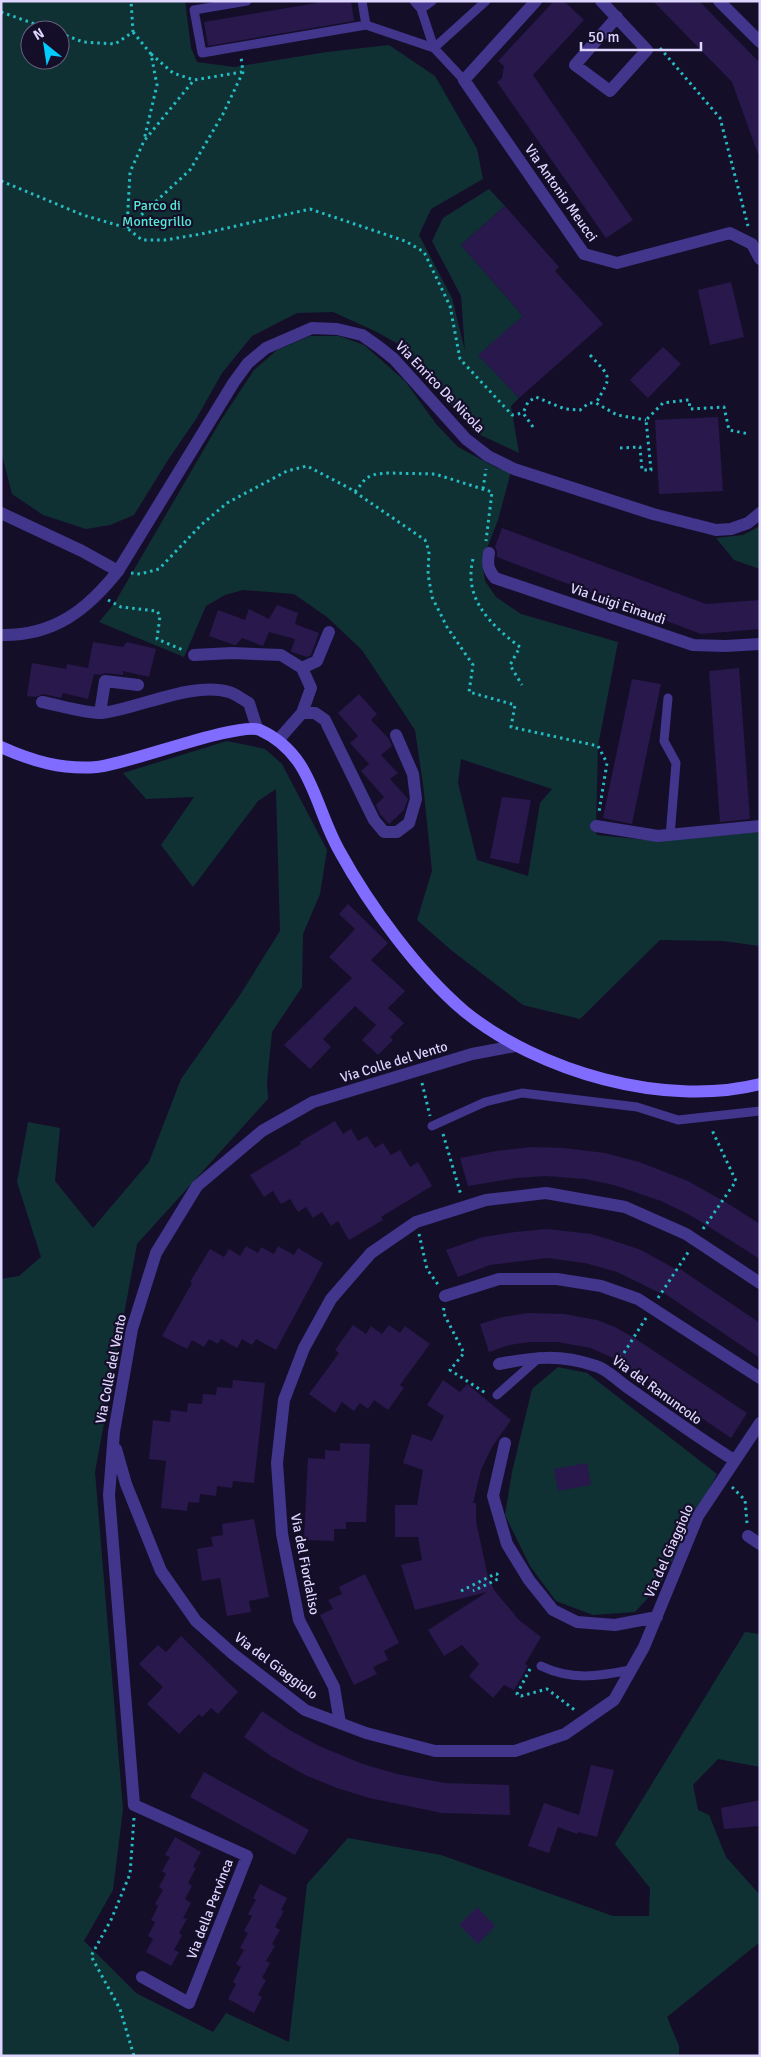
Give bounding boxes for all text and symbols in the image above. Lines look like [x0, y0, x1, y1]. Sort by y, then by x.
north arrow [20, 20, 70, 70]
scale bar [581, 20, 701, 52]
text: N [30, 24, 47, 44]
text: 50 m [588, 28, 619, 46]
street label: Via Antonio Meucci [521, 141, 601, 245]
park label: Parco di Montegrillo [122, 197, 192, 230]
street label: Via Enrico De Nicola [392, 338, 488, 436]
street label: Via Luigi Einaudi [568, 580, 668, 628]
street label: Via Colle del Vento [338, 1038, 450, 1086]
street label: Via Colle del Vento [92, 1313, 130, 1425]
street label: Via del Ranuncolo [609, 1352, 705, 1428]
street label: Via del Giaggiolo [641, 1502, 697, 1600]
street label: Via del Fiordaliso [287, 1512, 323, 1616]
street label: Via del Giaggiolo [231, 1629, 321, 1703]
street label: Via della Pervinca [183, 1856, 237, 1962]

